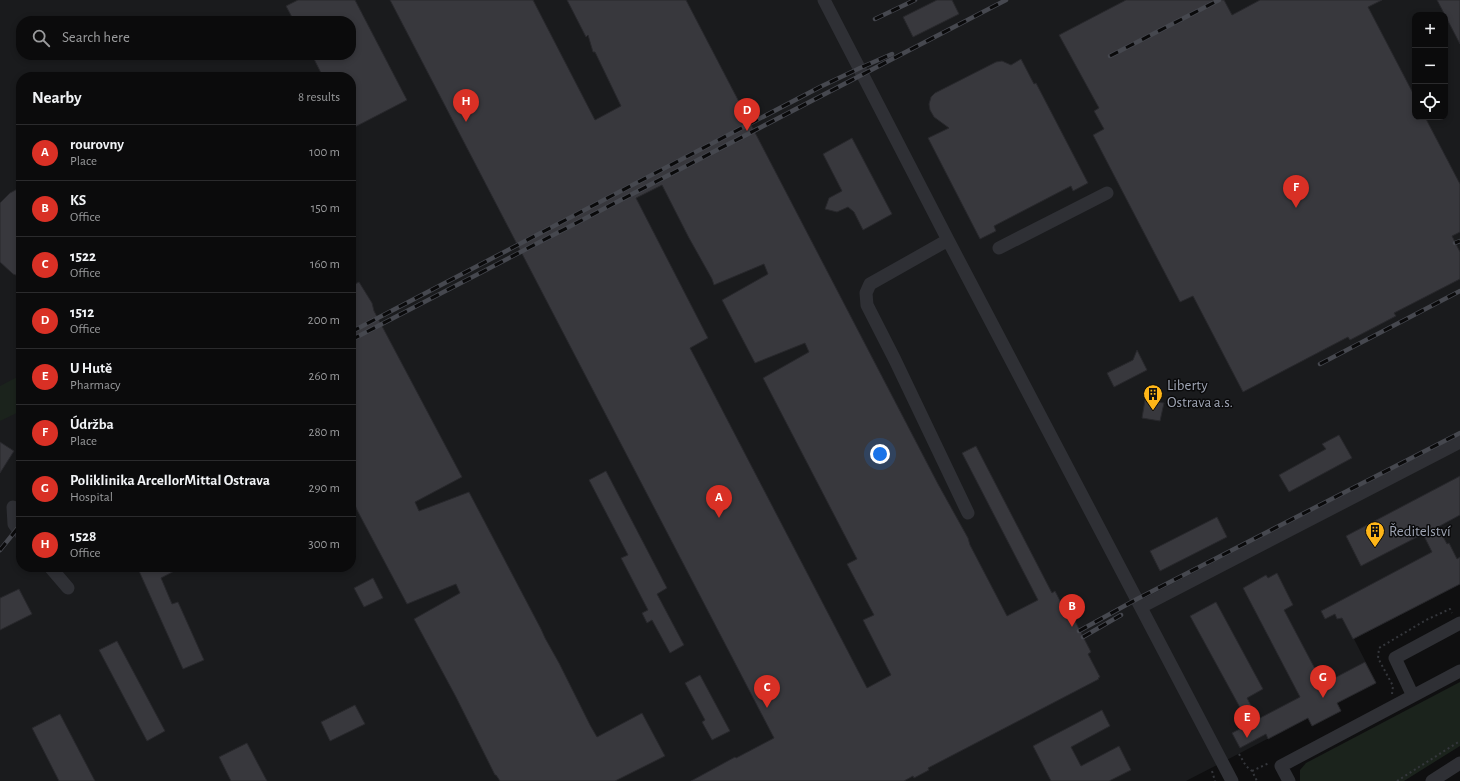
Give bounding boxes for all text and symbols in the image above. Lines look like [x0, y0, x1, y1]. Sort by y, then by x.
map controls [1412, 12, 1448, 120]
button: + [1412, 12, 1448, 48]
search box [16, 16, 356, 60]
icon: search [30, 27, 52, 49]
text: Search here [62, 30, 130, 45]
button: − [1412, 48, 1448, 84]
button: locate [1412, 84, 1448, 120]
text: Nearby [32, 89, 82, 106]
pin: H [453, 89, 479, 122]
text: 8 results [298, 91, 340, 104]
pin: D [734, 98, 760, 131]
text: rourovny [70, 137, 124, 152]
text: A [41, 146, 49, 159]
text: 100 m [309, 146, 340, 159]
text: Place [70, 155, 97, 168]
pin: F [1283, 175, 1309, 208]
text: KS [70, 193, 86, 208]
text: B [41, 202, 49, 215]
text: 150 m [311, 202, 340, 215]
text: Office [70, 211, 100, 224]
text: 1522 [70, 249, 96, 264]
text: C [42, 258, 48, 271]
text: 160 m [310, 258, 340, 271]
text: Office [70, 267, 100, 280]
text: 1512 [70, 305, 94, 320]
text: D [41, 314, 49, 327]
text: 200 m [308, 314, 340, 327]
text: Office [70, 323, 100, 336]
text: U Hutě [70, 361, 112, 376]
text: E [42, 370, 48, 383]
text: 260 m [309, 370, 340, 383]
place label: Liberty Ostrava a.s. [1167, 378, 1233, 410]
text: Pharmacy [70, 379, 121, 392]
building icon: Liberty Ostrava a.s. [1142, 383, 1164, 411]
text: Údržba [70, 417, 114, 432]
text: F [42, 426, 48, 439]
text: 280 m [309, 426, 340, 439]
text: Place [70, 435, 97, 448]
your location [870, 444, 890, 464]
text: Poliklinika ArcellorMittal Ostrava [70, 473, 270, 488]
text: G [41, 482, 49, 495]
text: 290 m [309, 482, 340, 495]
pin: A [706, 485, 732, 518]
text: Hospital [70, 491, 113, 504]
building icon: Ředitelství [1364, 520, 1386, 548]
place label: Ředitelství [1389, 523, 1451, 539]
text: 1528 [70, 529, 96, 544]
text: H [40, 538, 50, 551]
text: 300 m [308, 538, 340, 551]
text: Office [70, 547, 100, 560]
pin: B [1059, 594, 1085, 627]
pin: G [1310, 665, 1336, 698]
pin: C [754, 675, 780, 708]
pin: E [1234, 705, 1260, 738]

